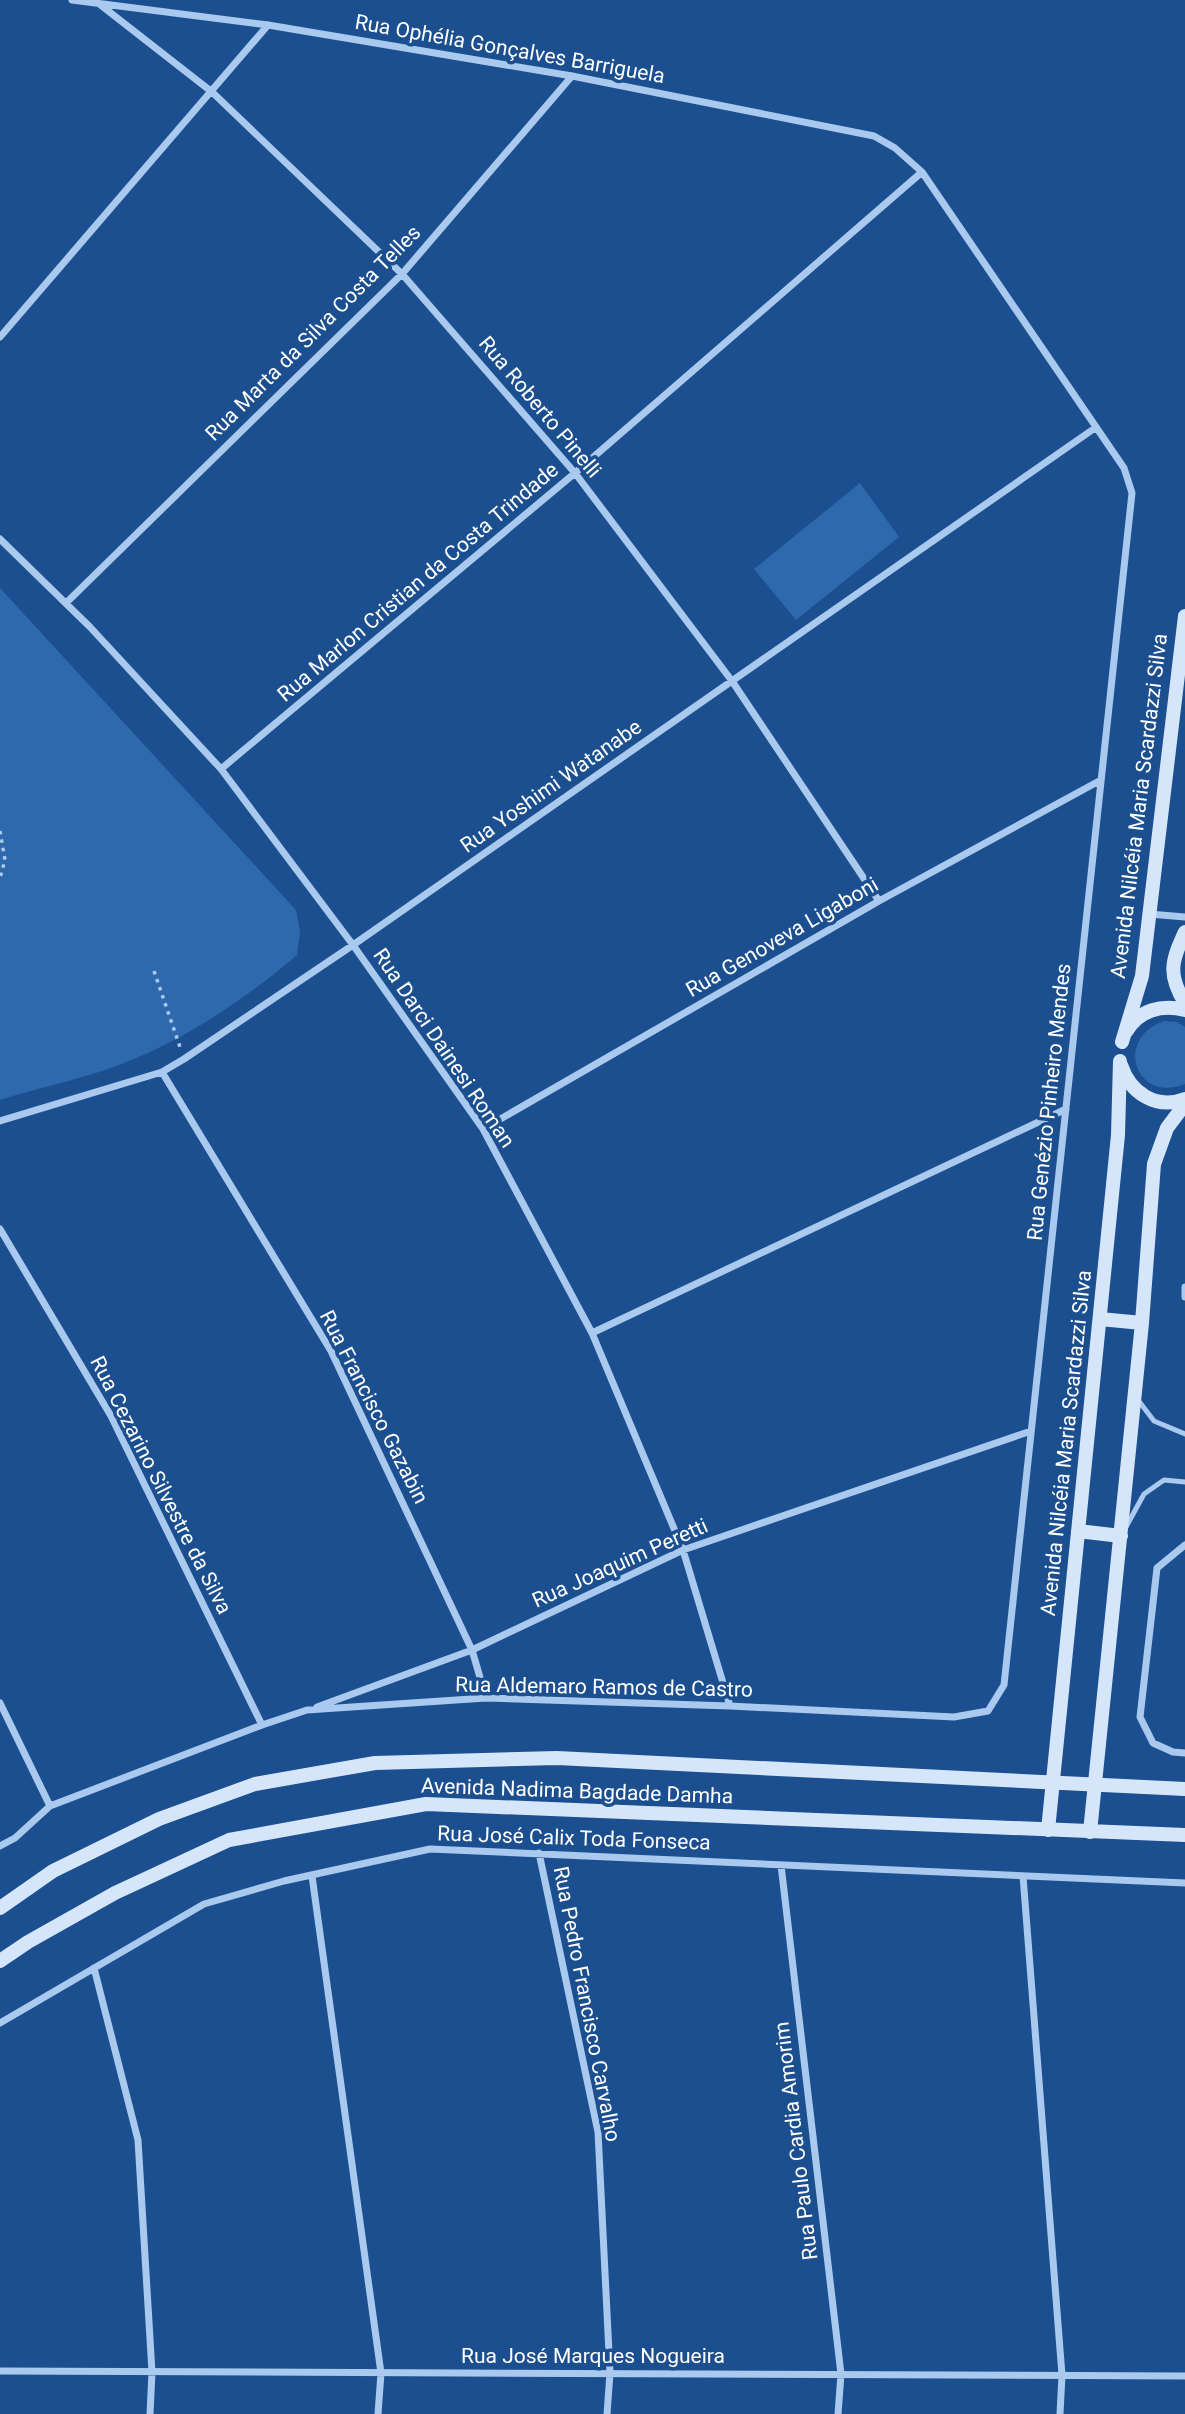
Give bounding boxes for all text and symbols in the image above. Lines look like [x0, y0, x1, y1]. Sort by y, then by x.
street label: Rua Ophélia Gonçalves Barriguela [353, 10, 667, 88]
street label: Rua Marta da Silva Costa Telles [200, 220, 426, 446]
street label: Rua Roberto Pinelli [474, 332, 606, 482]
street label: Rua Marlon Cristian da Costa Trindade [273, 458, 563, 706]
street label: Avenida Nilcéia Maria Scardazzi Silva [1106, 632, 1172, 980]
street label: Rua Yoshimi Watanabe [456, 714, 646, 858]
street label: Rua Genoveva Ligaboni [682, 872, 882, 1002]
street label: Rua Darci Dainesi Roman [368, 944, 520, 1152]
street label: Rua Genézio Pinheiro Mendes [1022, 962, 1076, 1242]
street label: Avenida Nilcéia Maria Scardazzi Silva [1036, 1269, 1096, 1617]
street label: Rua Francisco Gazabin [315, 1306, 433, 1508]
street label: Rua Cezarino Silvestre da Silva [85, 1352, 237, 1618]
street label: Rua Joaquim Peretti [529, 1513, 711, 1613]
street label: Rua Aldemaro Ramos de Castro [455, 1672, 753, 1702]
street label: Avenida Nadima Bagdade Damha [421, 1774, 733, 1808]
street label: Rua José Calix Toda Fonseca [437, 1821, 711, 1855]
street label: Rua Pedro Francisco Carvalho [549, 1864, 625, 2144]
street label: Rua Paulo Cardia Amorim [769, 2020, 823, 2262]
street label: Rua José Marques Nogueira [461, 2344, 725, 2368]

